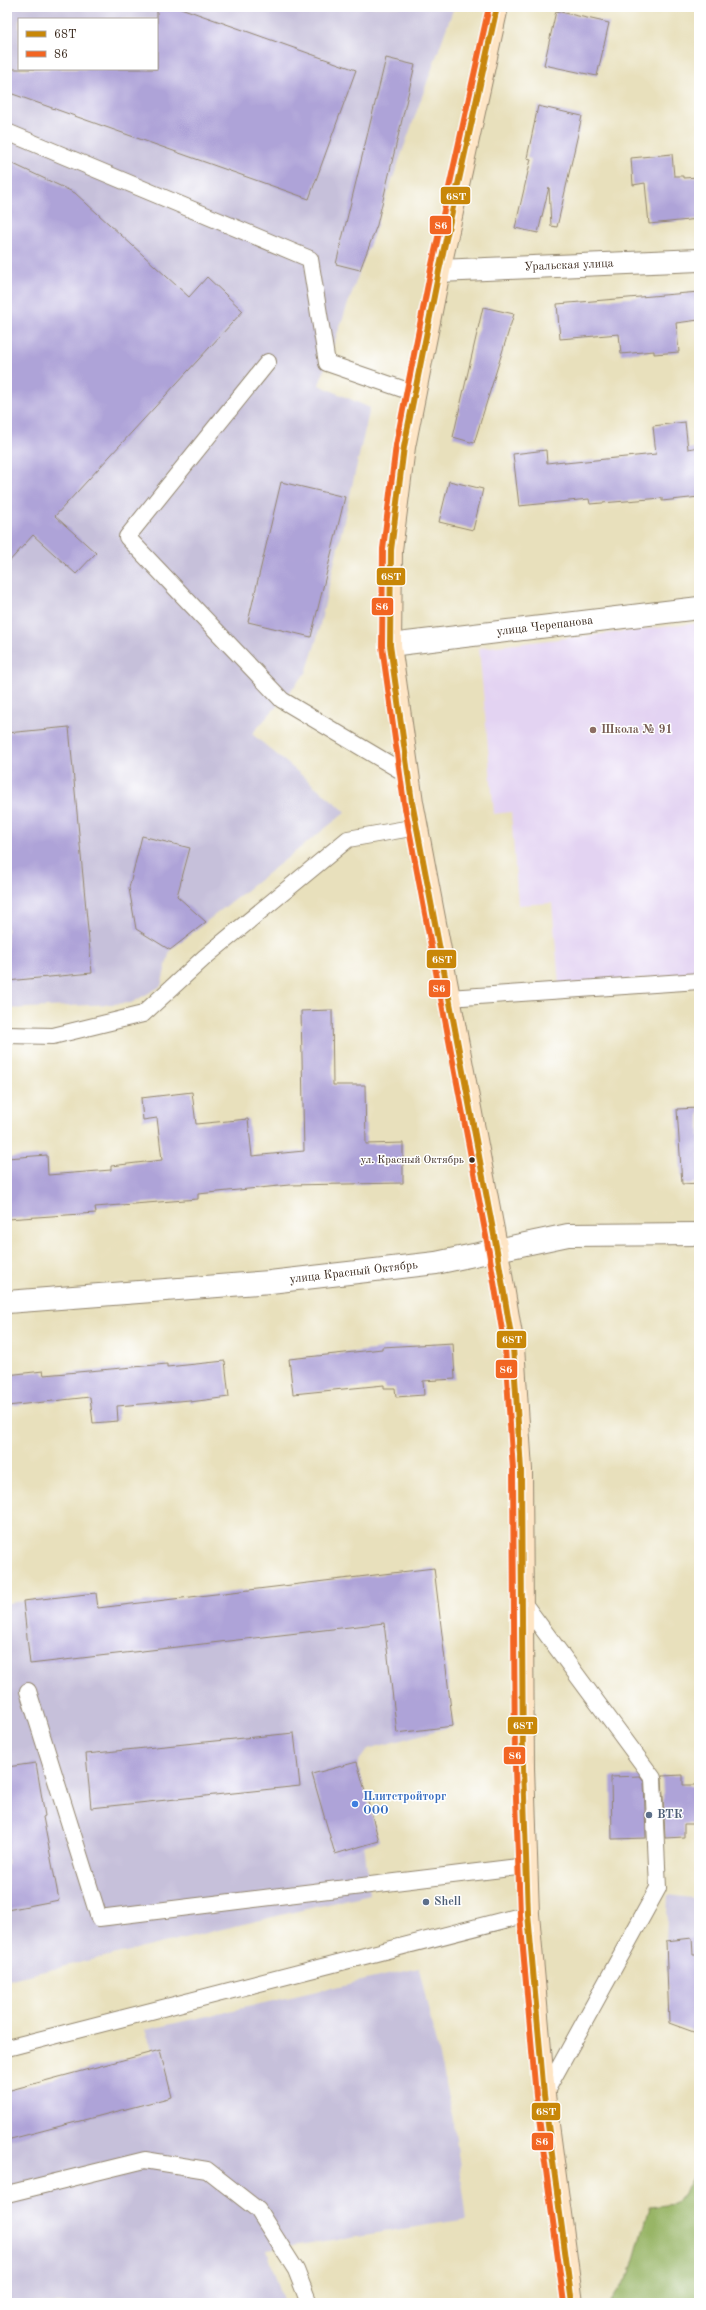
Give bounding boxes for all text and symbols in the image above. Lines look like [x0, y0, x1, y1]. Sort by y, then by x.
legend [18, 18, 158, 70]
text: 68Т [54, 29, 77, 41]
text: 86 [54, 49, 68, 61]
line badge: 68Т [440, 186, 471, 205]
text: 68Т [446, 192, 466, 203]
line badge: 86 [429, 215, 452, 235]
text: 86 [435, 221, 447, 232]
street label: Уральская улица [524, 258, 614, 273]
line badge: 68Т [376, 567, 406, 586]
text: 68Т [381, 572, 401, 583]
line badge: 86 [371, 597, 394, 616]
text: 86 [376, 602, 388, 613]
street label: улица Черепанова [496, 615, 594, 638]
place label: Школа № 91 [601, 724, 672, 736]
marker: Школа № 91 [588, 725, 598, 735]
line badge: 68Т [426, 949, 457, 969]
text: 68Т [432, 955, 452, 966]
line badge: 86 [428, 979, 451, 998]
text: 86 [433, 984, 445, 995]
place label: ул. Красный Октябрь [360, 1155, 464, 1166]
marker: ул. Красный Октябрь [467, 1155, 477, 1165]
street label: улица Красный Октябрь [289, 1259, 419, 1286]
line badge: 68Т [496, 1330, 527, 1349]
text: 68Т [502, 1335, 522, 1346]
line badge: 86 [495, 1359, 518, 1379]
text: 86 [500, 1365, 512, 1376]
line badge: 68Т [507, 1716, 538, 1735]
text: 68Т [513, 1721, 533, 1732]
line badge: 86 [503, 1746, 526, 1765]
text: 86 [509, 1751, 521, 1762]
place label: Плитстройторг ООО [363, 1791, 446, 1817]
marker: Плитстройторг ООО [350, 1799, 360, 1809]
place label: ВТК [657, 1809, 683, 1821]
marker: ВТК [644, 1810, 654, 1820]
place label: Shell [434, 1896, 462, 1908]
marker: Shell [421, 1897, 431, 1907]
line badge: 68Т [531, 2102, 561, 2121]
text: 68Т [536, 2107, 556, 2118]
line badge: 86 [531, 2132, 554, 2151]
text: 86 [536, 2137, 548, 2148]

